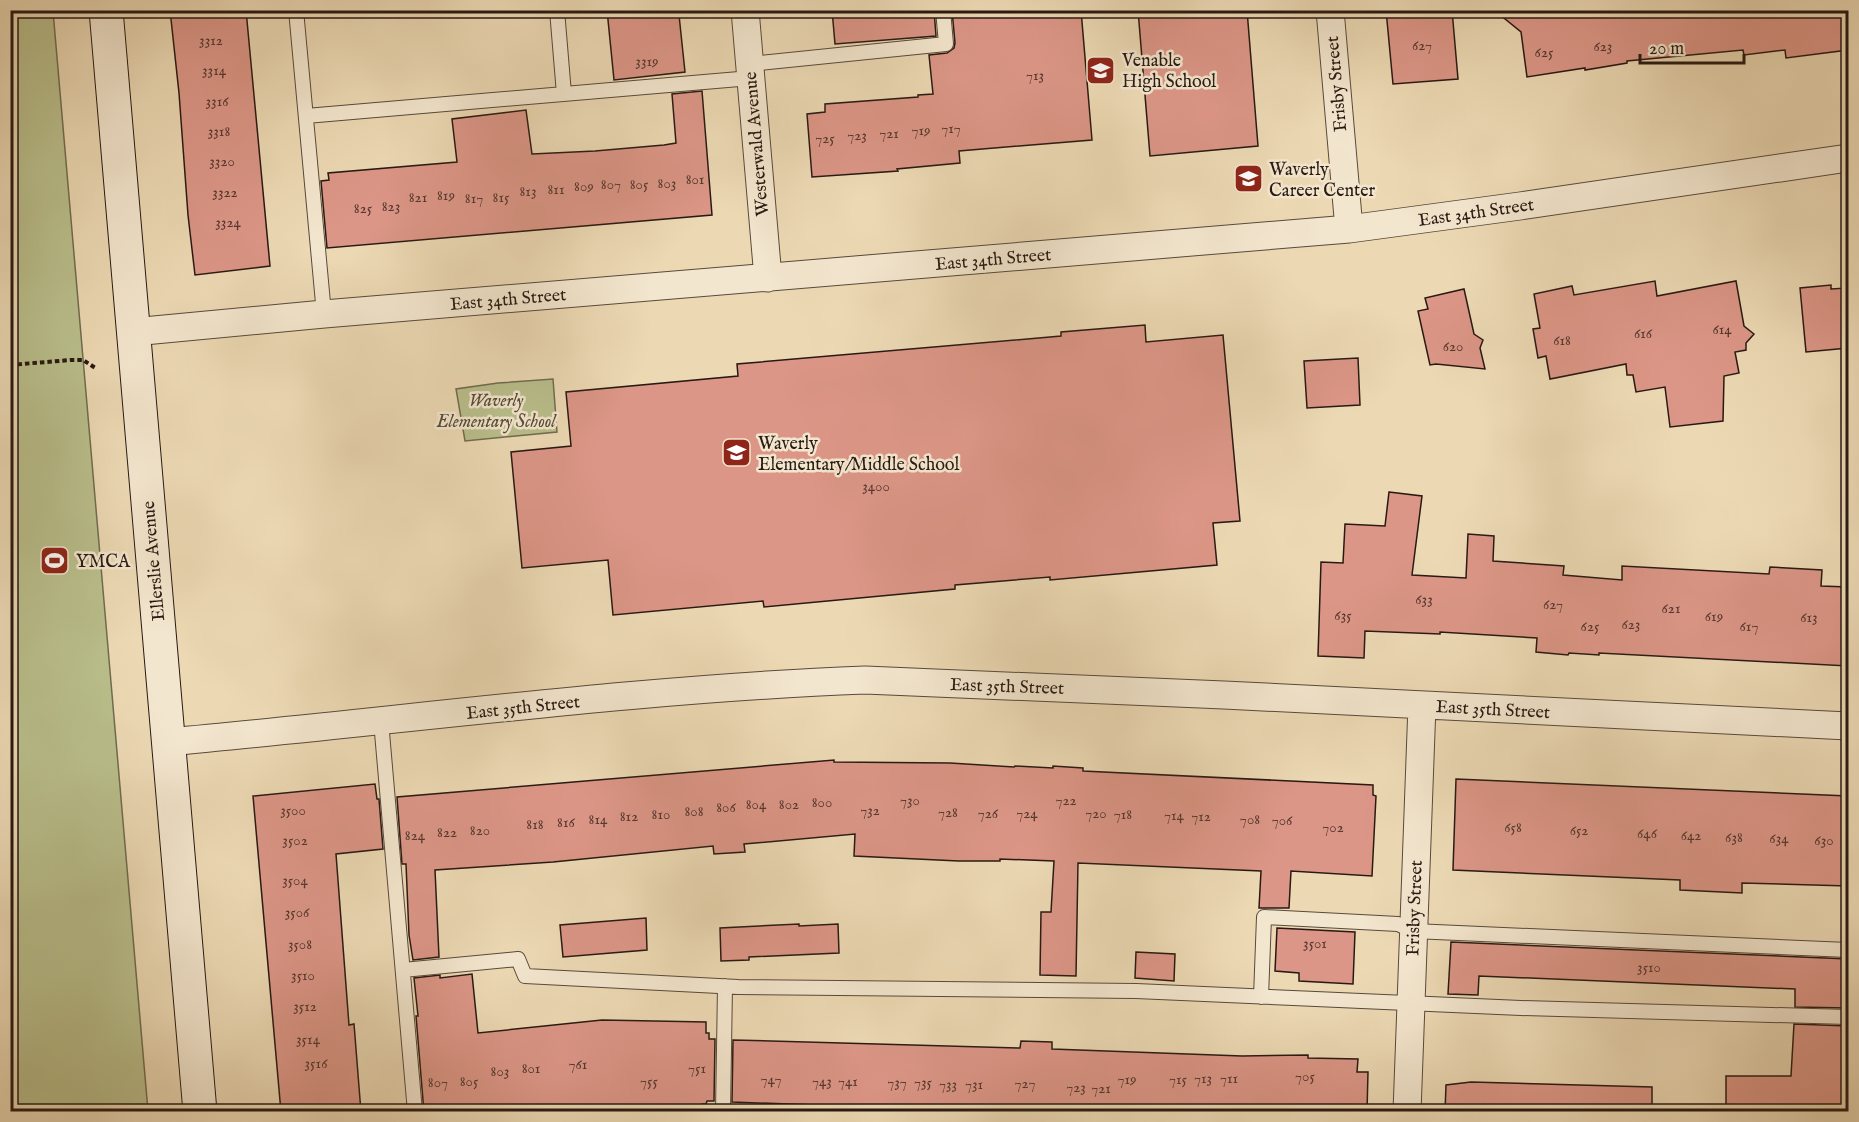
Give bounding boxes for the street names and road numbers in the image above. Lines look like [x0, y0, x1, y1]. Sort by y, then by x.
street label: Frisby Street [1322, 35, 1353, 133]
street label: Westerwald Avenue [740, 71, 775, 217]
street label: East 34th Street [1417, 194, 1536, 233]
street label: East 34th Street [934, 244, 1052, 277]
street label: East 34th Street [449, 284, 567, 317]
street label: Ellerslie Avenue [138, 500, 171, 622]
street label: East 35th Street [949, 674, 1064, 701]
street label: East 35th Street [465, 691, 581, 726]
street label: East 35th Street [1435, 696, 1551, 725]
street label: Frisby Street [1402, 860, 1429, 956]

